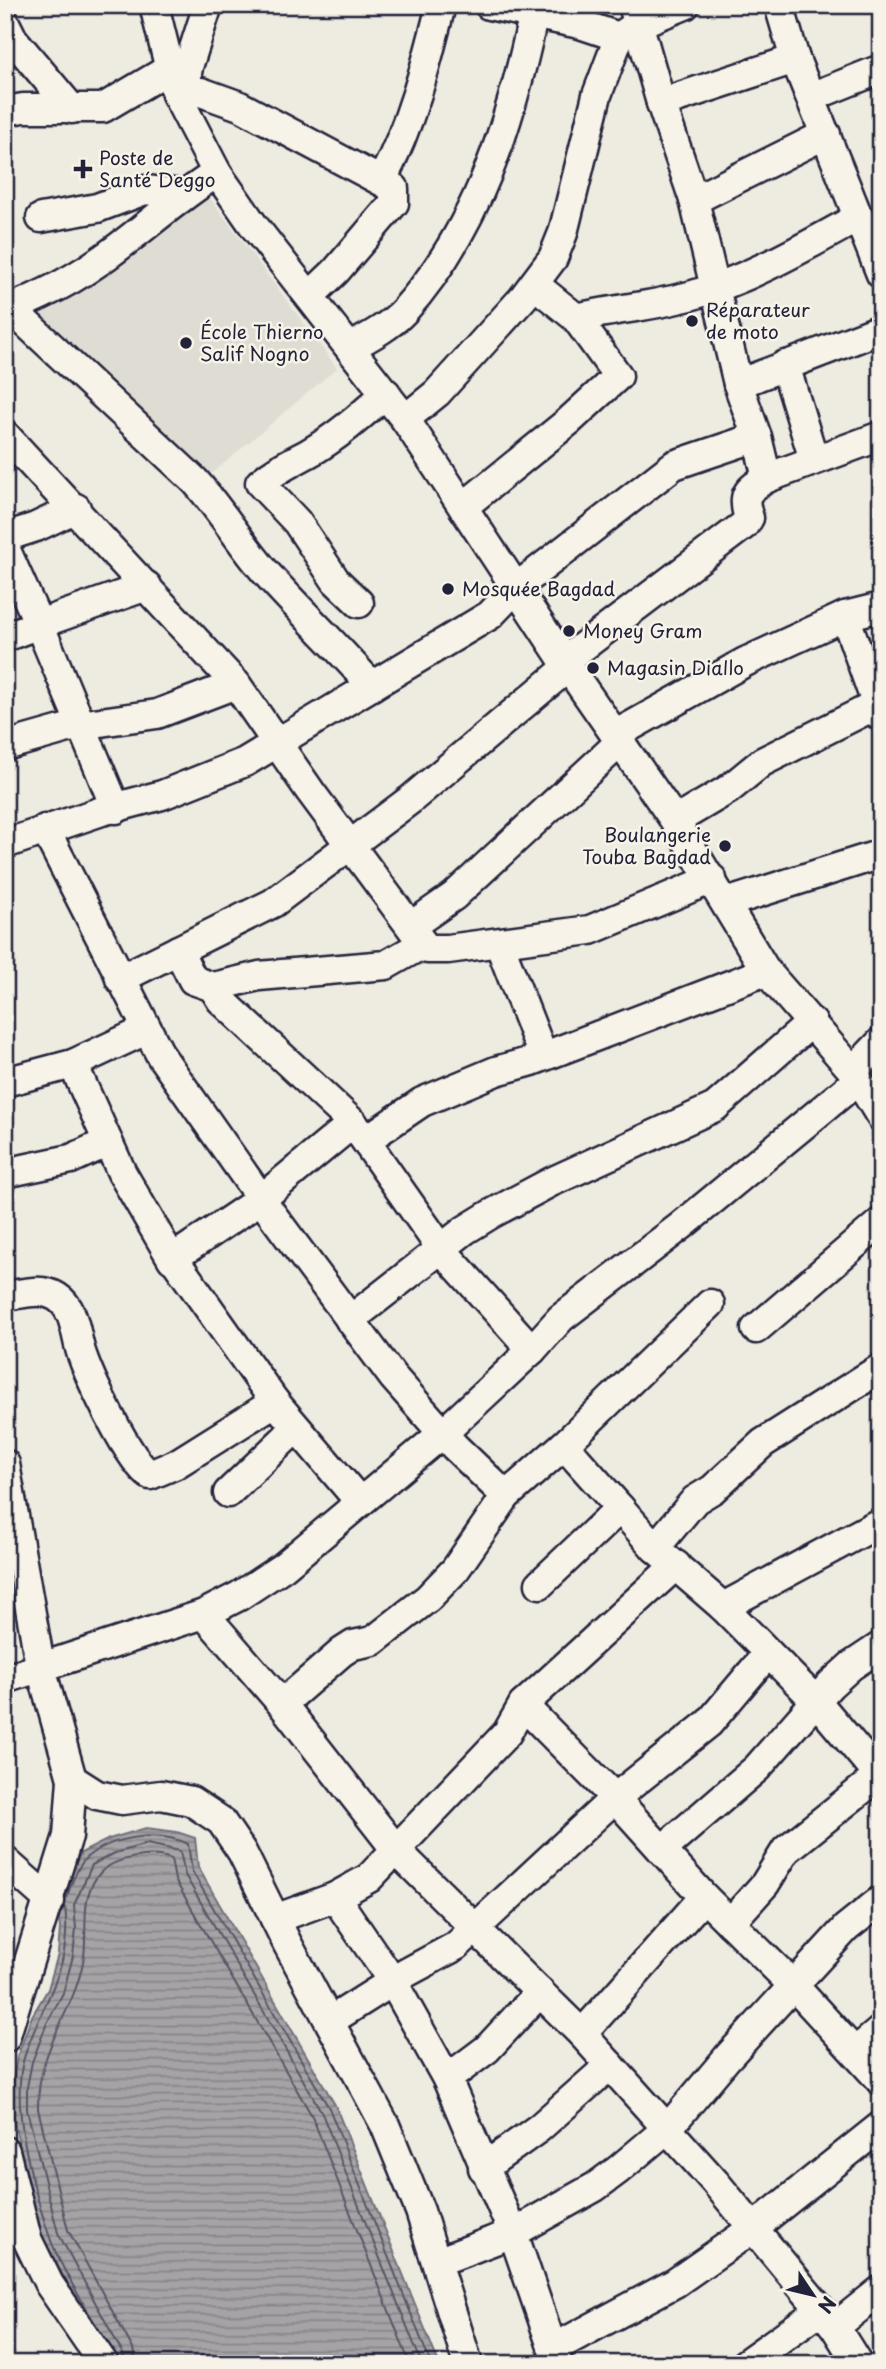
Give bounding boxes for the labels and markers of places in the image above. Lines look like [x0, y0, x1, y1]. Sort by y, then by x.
place label: Poste de Santé Deggo [99, 143, 216, 193]
marker: Poste de Santé Deggo [73, 159, 93, 179]
place label: Réparateur de moto [706, 295, 810, 345]
marker: Réparateur de moto [684, 313, 700, 329]
place label: École Thierno Salif Nogno [200, 317, 324, 367]
marker: École Thierno Salif Nogno [178, 335, 194, 351]
place label: Mosquée Bagdad [462, 574, 615, 602]
marker: Mosquée Bagdad [440, 581, 456, 597]
place label: Money Gram [583, 616, 703, 644]
marker: Money Gram [561, 623, 577, 639]
place label: Magasin Diallo [607, 653, 744, 681]
marker: Magasin Diallo [585, 660, 601, 676]
place label: Boulangerie Touba Bagdad [582, 820, 711, 870]
marker: Boulangerie Touba Bagdad [717, 838, 733, 854]

